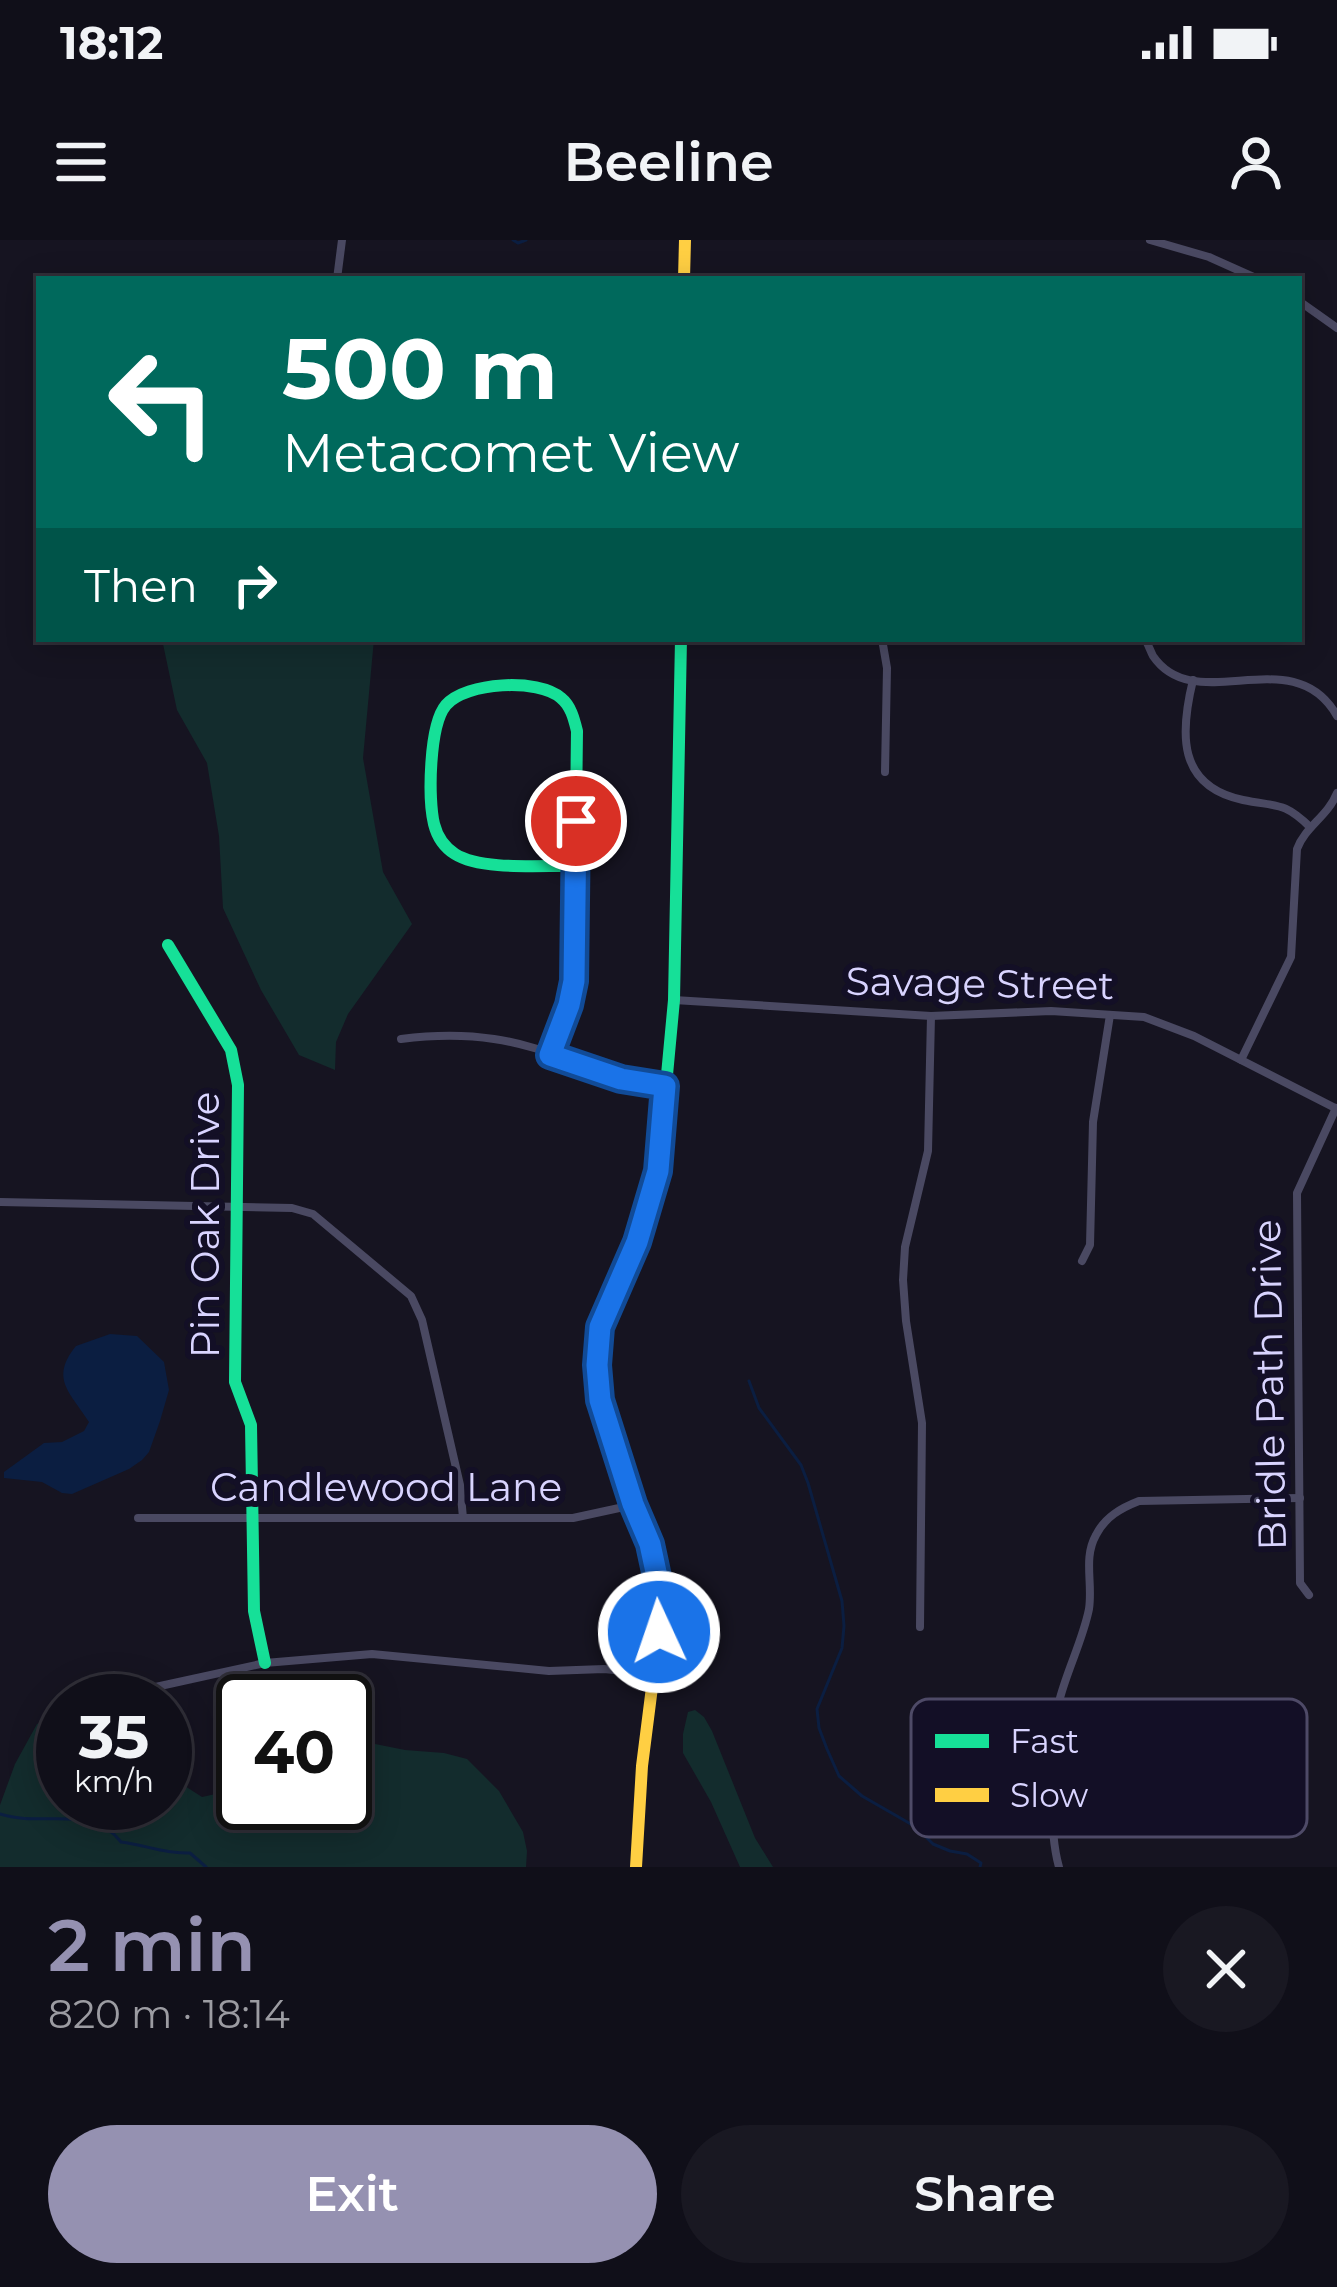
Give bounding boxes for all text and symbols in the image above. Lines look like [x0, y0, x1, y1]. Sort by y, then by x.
text: 18:12 [60, 15, 163, 70]
icon: menu [48, 129, 114, 195]
text: Beeline [563, 129, 774, 195]
icon: person [1223, 129, 1289, 195]
text: 500 m [282, 318, 558, 420]
icon: left [84, 324, 240, 480]
text: Metacomet View [282, 420, 739, 486]
icon: right [222, 552, 288, 618]
text: Then [84, 558, 198, 613]
pin [525, 770, 627, 872]
icon: arrive [543, 788, 609, 854]
street label: Savage Street [845, 957, 1115, 1009]
street label: Pin Oak Drive [181, 1092, 229, 1358]
street label: Bridle Path Drive [1242, 1219, 1296, 1551]
street label: Candlewood Lane [210, 1463, 562, 1511]
position arrow [596, 1569, 722, 1695]
speed limit sign: 40 [216, 1674, 372, 1830]
legend [911, 1699, 1307, 1837]
text: 35 [79, 1700, 149, 1773]
text: Fast [1010, 1721, 1079, 1761]
text: km/h [74, 1763, 154, 1800]
text: Slow [1010, 1775, 1088, 1815]
text: 2 min [48, 1901, 256, 1989]
button: close [1163, 1906, 1289, 2032]
text: 820 m · 18:14 [48, 1990, 290, 2038]
button: Exit [48, 2125, 657, 2263]
button: Share [681, 2125, 1289, 2263]

